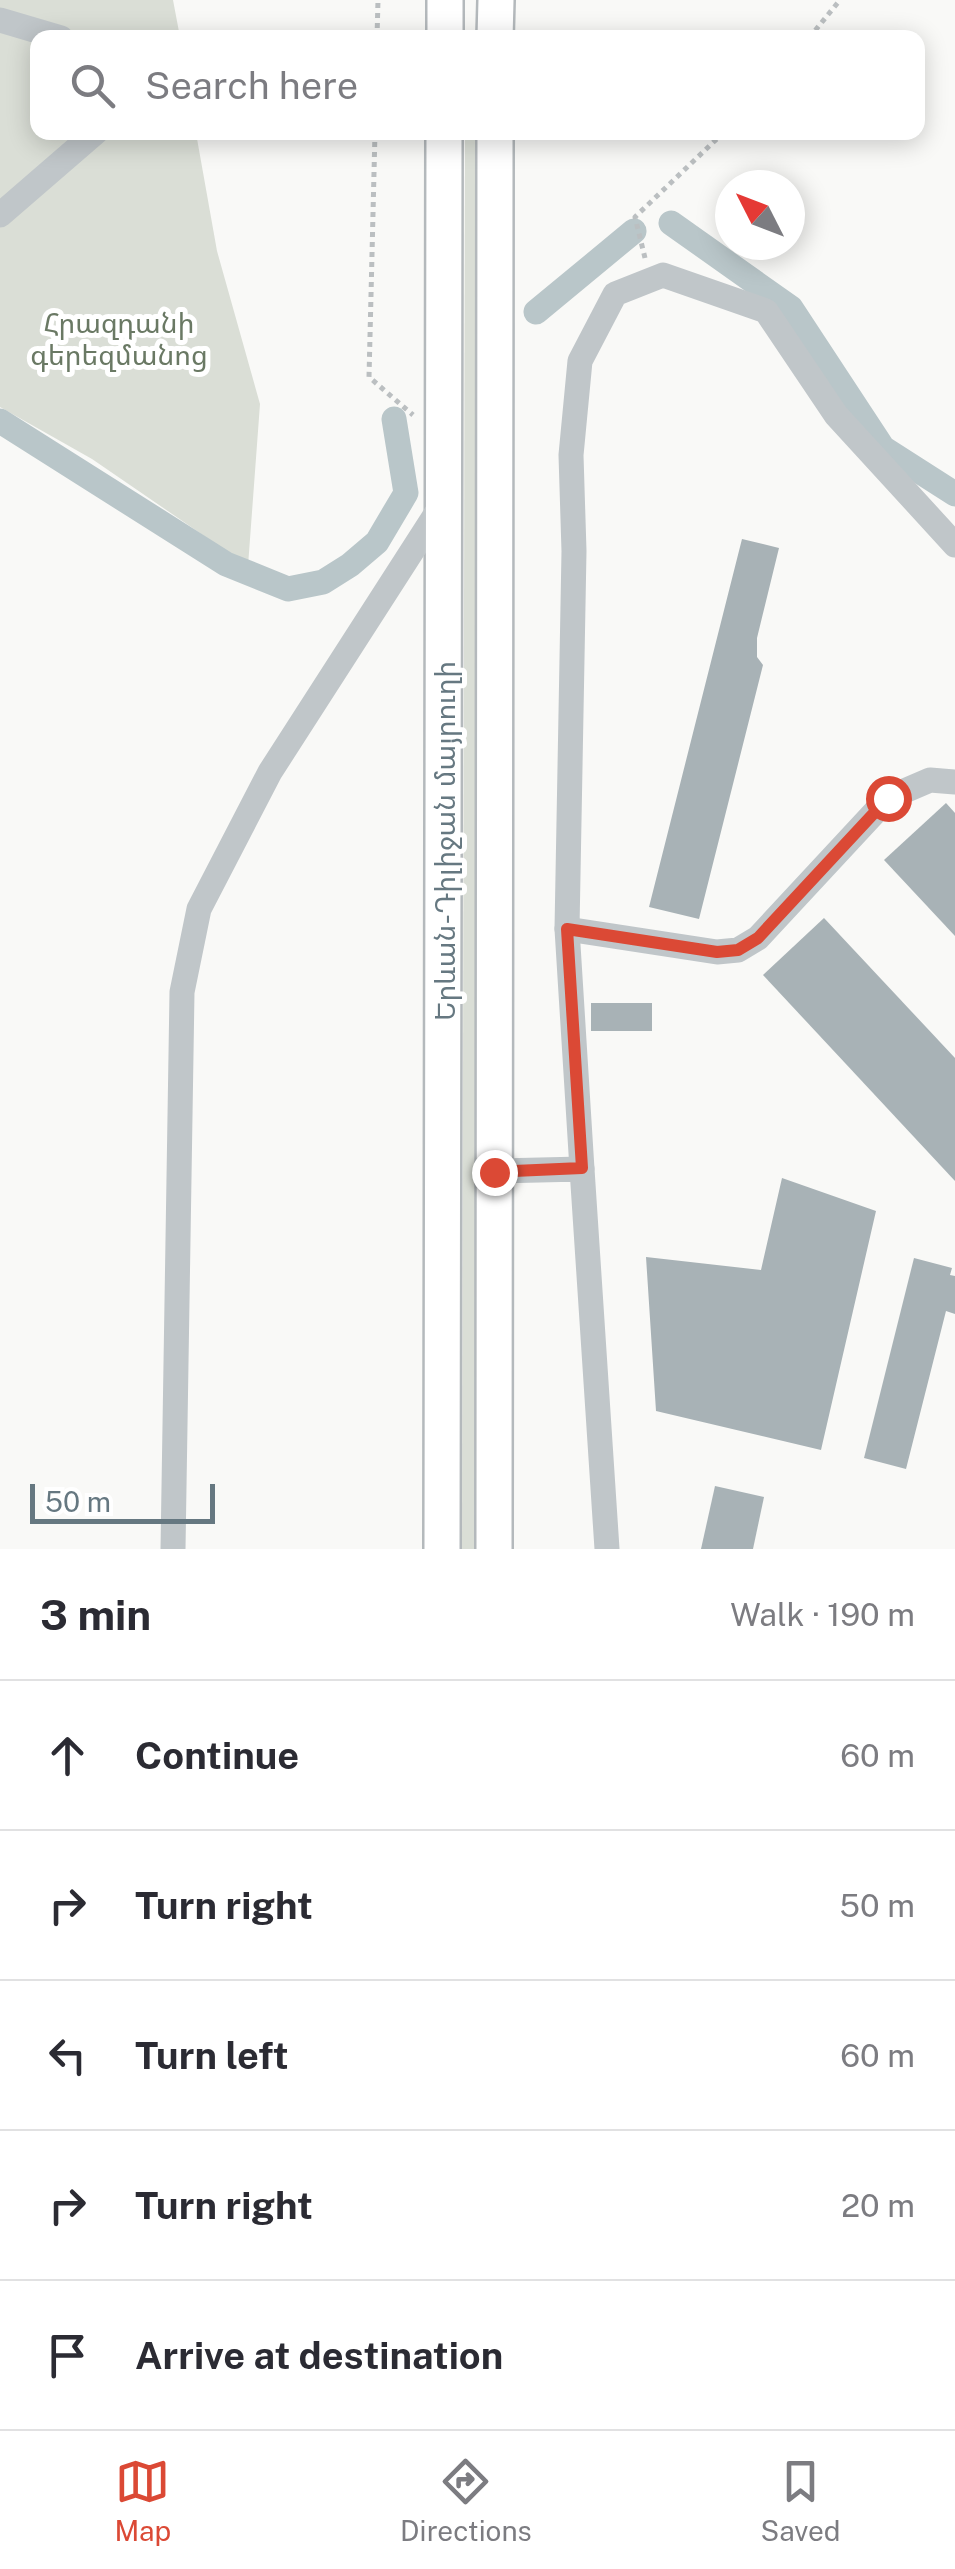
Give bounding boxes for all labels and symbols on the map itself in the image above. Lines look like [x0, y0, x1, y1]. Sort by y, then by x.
north arrow [715, 170, 805, 260]
park label: Հրազդանի գերեզմանոց [30, 306, 208, 372]
street label: Երևան-Դիլիջան մայրուղի [428, 661, 462, 1021]
route start [866, 776, 912, 822]
route end [472, 1150, 518, 1196]
scale bar [30, 1479, 215, 1523]

